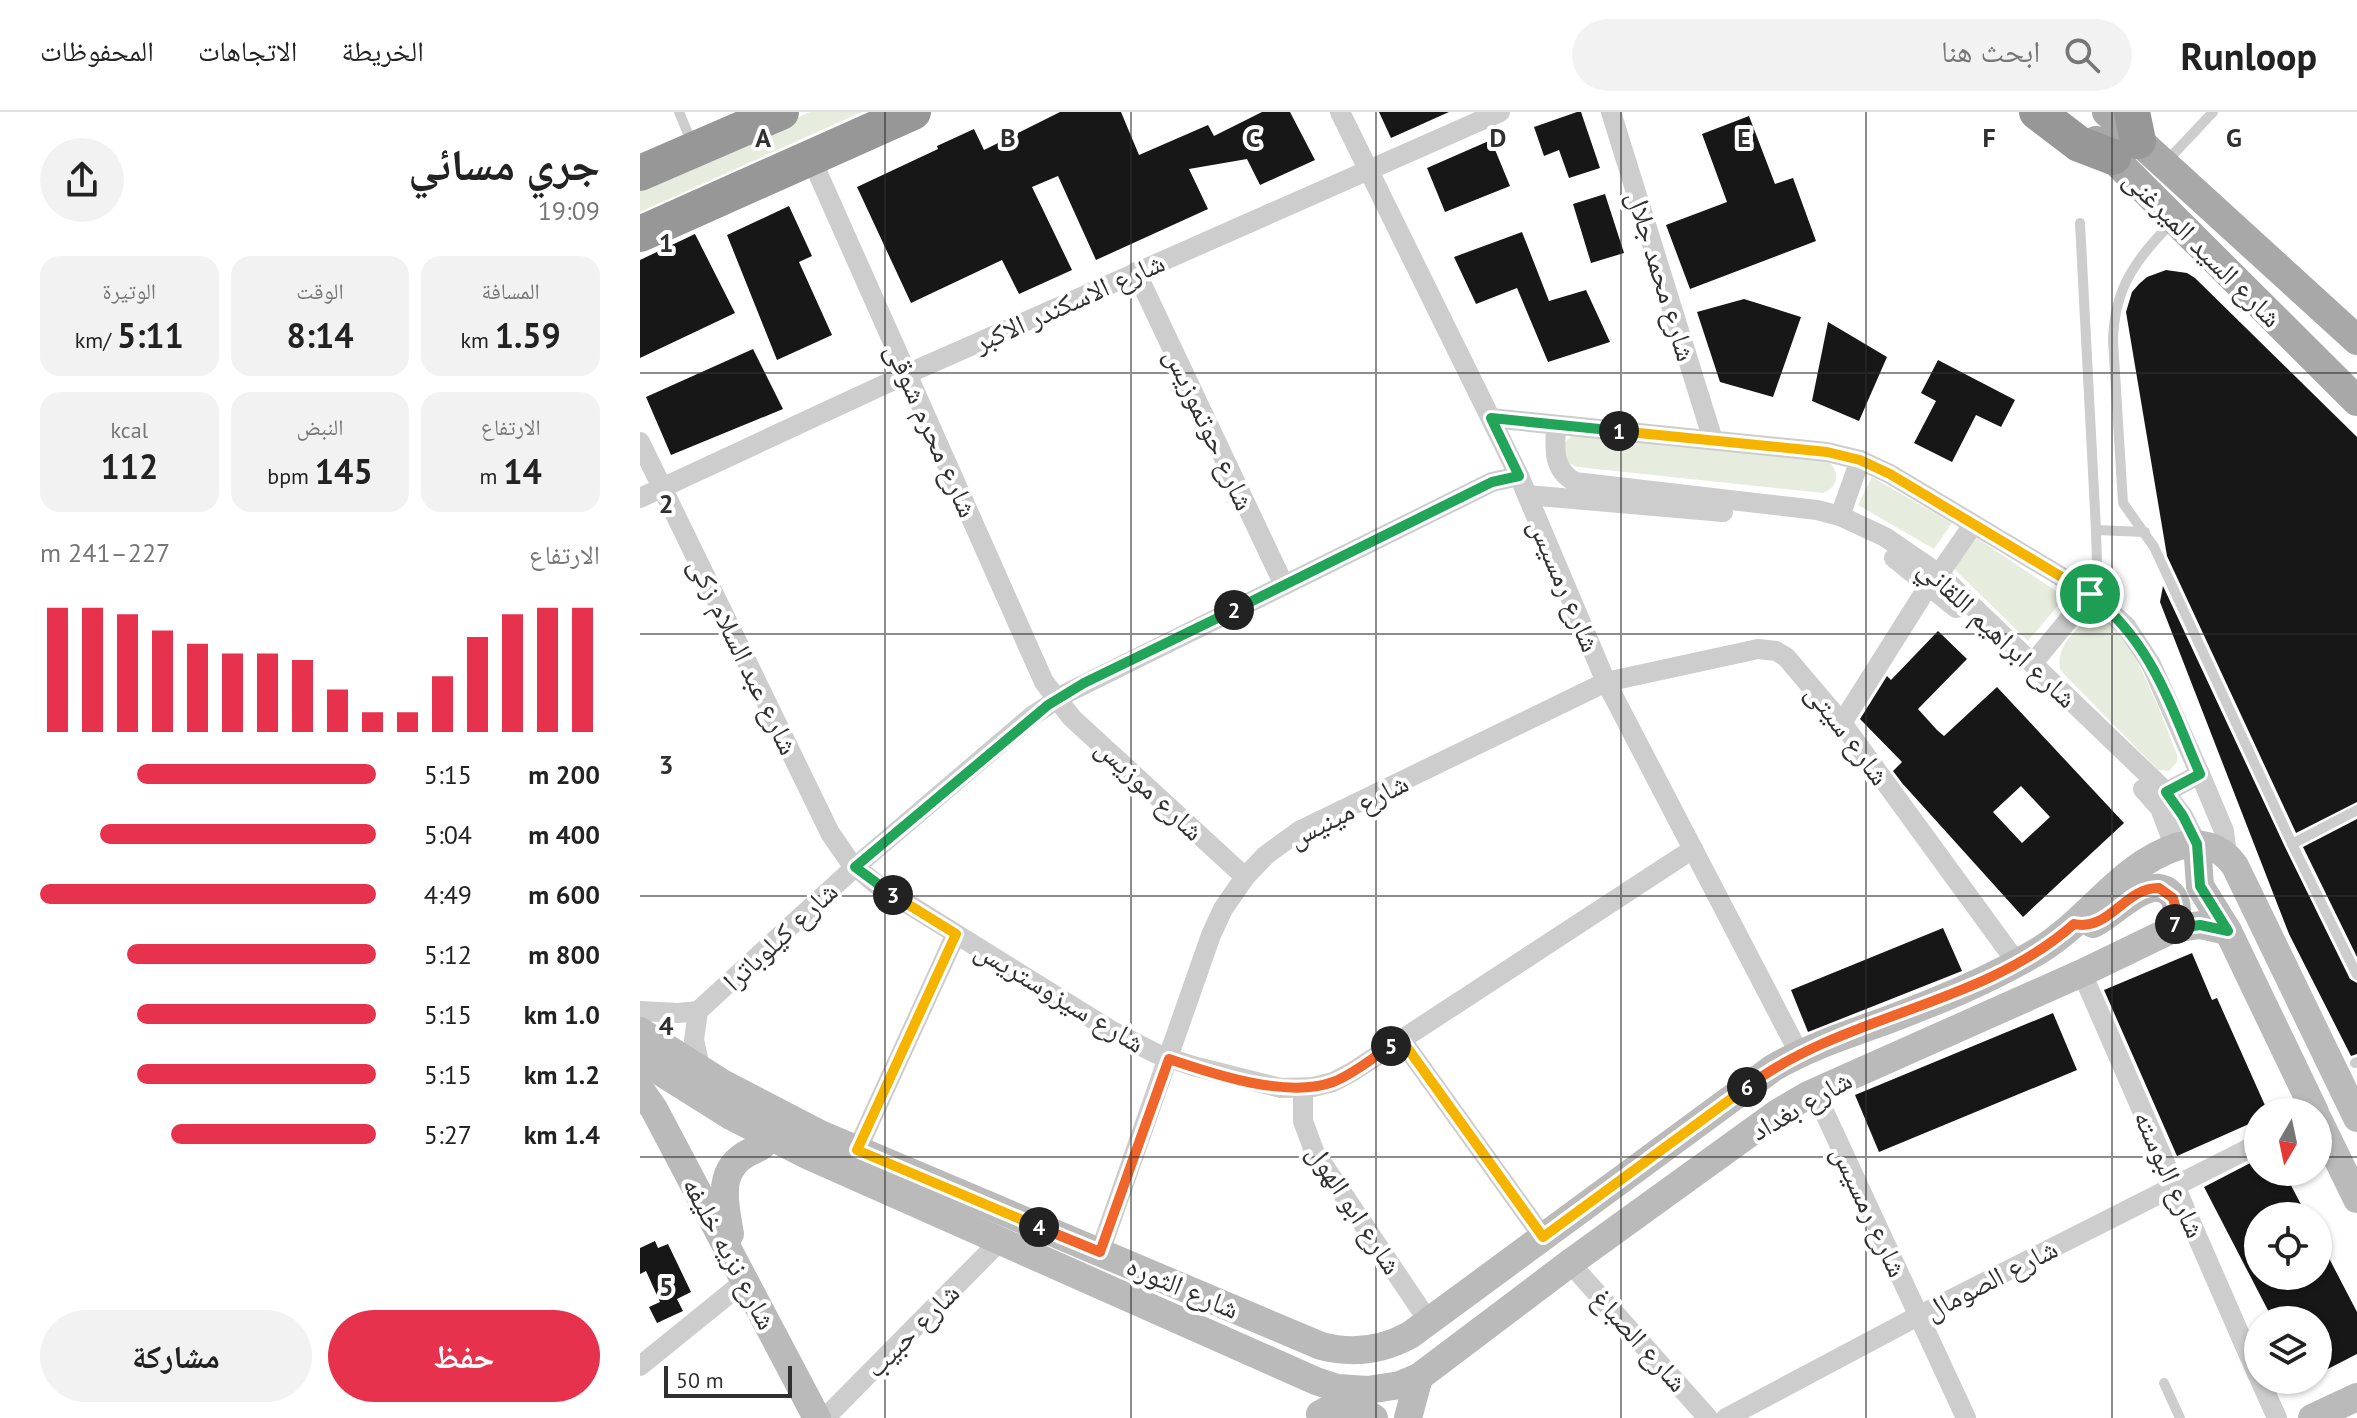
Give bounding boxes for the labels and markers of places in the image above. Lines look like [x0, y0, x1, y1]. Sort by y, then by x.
pin: 1 [1599, 411, 1639, 451]
pin [2056, 560, 2124, 628]
pin: 2 [1214, 590, 1254, 630]
pin: 3 [873, 875, 913, 915]
pin: 7 [2155, 904, 2195, 944]
pin: 5 [1371, 1026, 1411, 1066]
pin: 6 [1727, 1067, 1767, 1107]
pin: 4 [1019, 1207, 1059, 1247]

